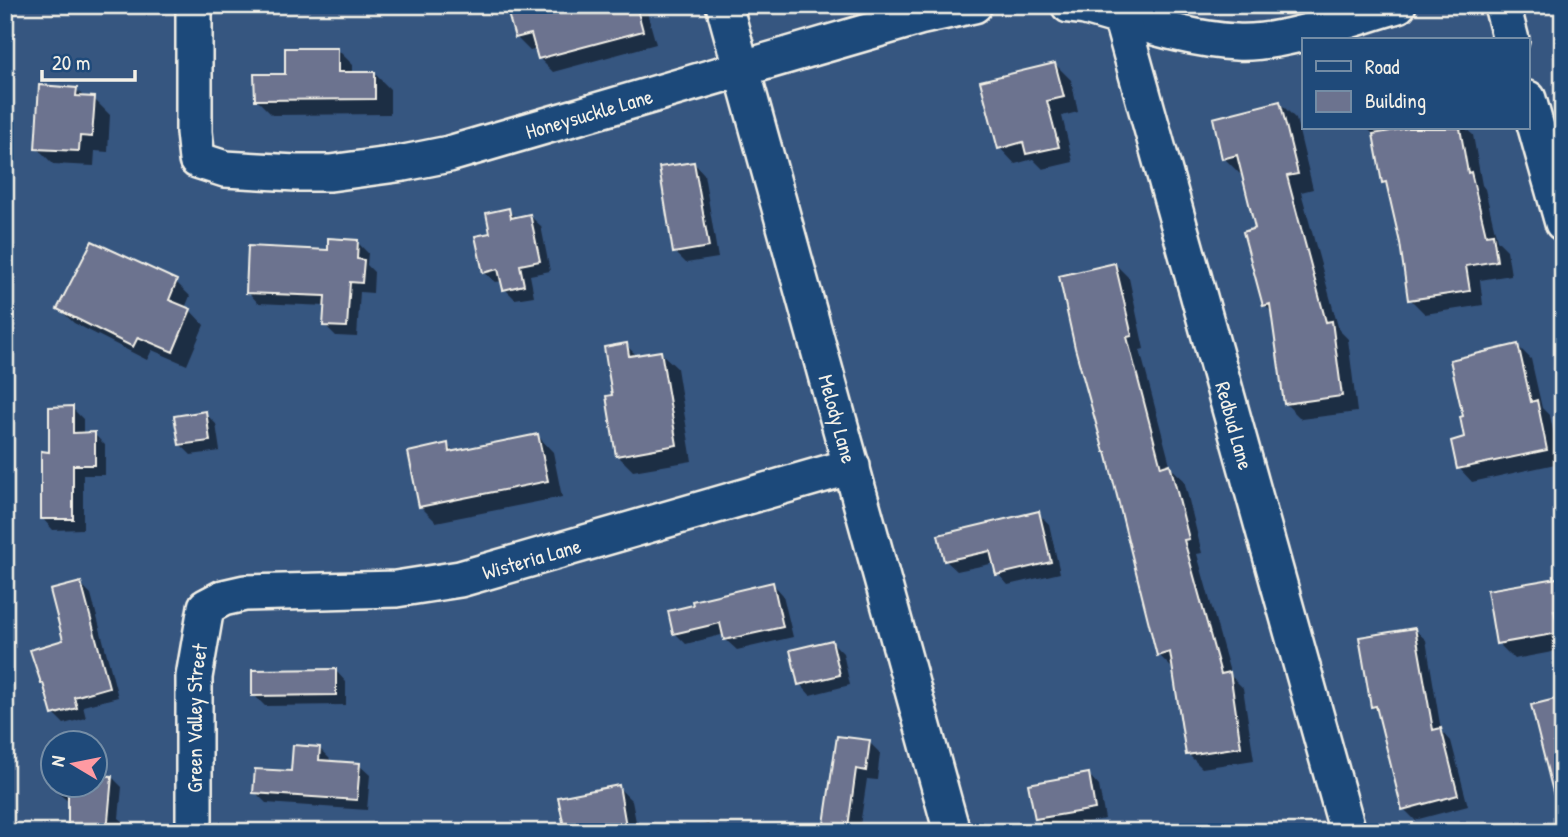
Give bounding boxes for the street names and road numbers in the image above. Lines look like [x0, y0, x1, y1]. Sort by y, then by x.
street label: Honeysuckle Lane [522, 81, 656, 145]
street label: Melody Lane [812, 371, 864, 466]
street label: Redbud Lane [1209, 378, 1261, 473]
street label: Wisteria Lane [479, 530, 584, 586]
street label: Green Valley Street [180, 641, 214, 793]

